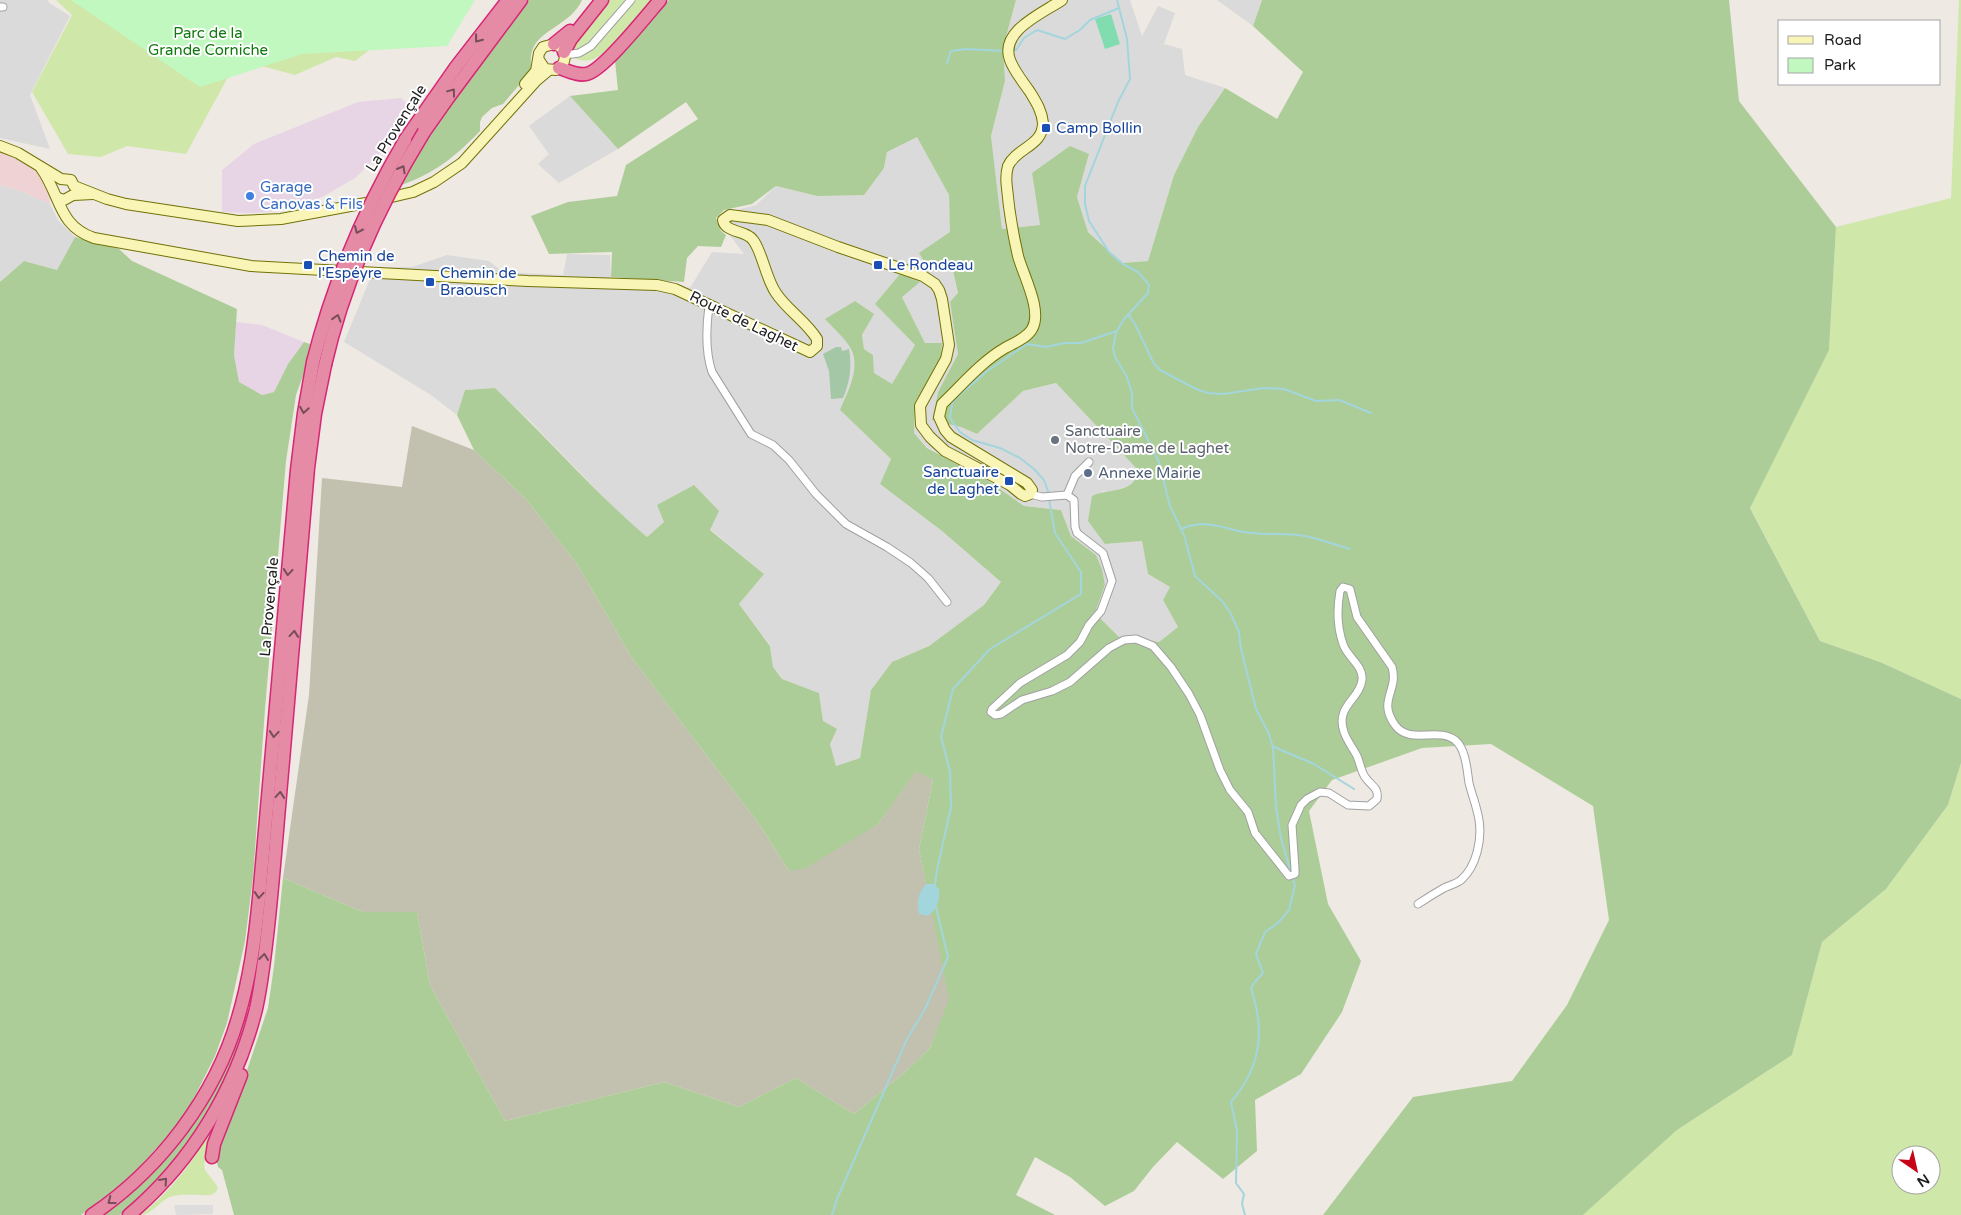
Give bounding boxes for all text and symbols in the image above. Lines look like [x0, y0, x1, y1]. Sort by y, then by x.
legend [1778, 20, 1941, 85]
park label: Parc de la Grande Corniche [148, 24, 268, 59]
text: Road [1824, 31, 1862, 49]
one-way arrow [475, 33, 484, 43]
text: Park [1824, 56, 1856, 74]
street label: La Provençale [362, 81, 430, 175]
one-way arrow [446, 89, 454, 98]
place label: Camp Bollin [1056, 119, 1142, 137]
marker: Camp Bollin [1040, 122, 1052, 134]
one-way arrow [395, 166, 405, 175]
place label: Garage Canovas & Fils [260, 178, 363, 213]
marker: Garage Canovas & Fils [244, 190, 256, 202]
one-way arrow [354, 225, 365, 234]
place label: Chemin de l'Espéyre [318, 247, 395, 282]
place label: Le Rondeau [888, 256, 973, 274]
marker: Chemin de l'Espéyre [302, 259, 314, 271]
marker: Le Rondeau [872, 259, 884, 271]
place label: Chemin de Braousch [440, 264, 517, 299]
marker: Chemin de Braousch [424, 276, 436, 288]
street label: Route de Laghet [687, 287, 802, 355]
one-way arrow [332, 314, 342, 323]
one-way arrow [300, 406, 310, 414]
place label: Sanctuaire Notre-Dame de Laghet [1065, 422, 1229, 457]
marker: Sanctuaire Notre-Dame de Laghet [1049, 434, 1061, 446]
place label: Sanctuaire de Laghet [923, 463, 999, 498]
place label: Annexe Mairie [1098, 464, 1201, 482]
marker: Annexe Mairie [1082, 467, 1094, 479]
marker: Sanctuaire de Laghet [1003, 475, 1015, 487]
street label: La Provençale [256, 557, 282, 657]
one-way arrow [283, 568, 294, 576]
one-way arrow [288, 629, 299, 637]
one-way arrow [269, 730, 280, 738]
one-way arrow [274, 791, 285, 799]
one-way arrow [254, 892, 265, 900]
one-way arrow [258, 953, 269, 961]
north arrow [1891, 1145, 1941, 1195]
text: N [1914, 1170, 1932, 1191]
one-way arrow [158, 1178, 167, 1187]
one-way arrow [107, 1195, 117, 1204]

